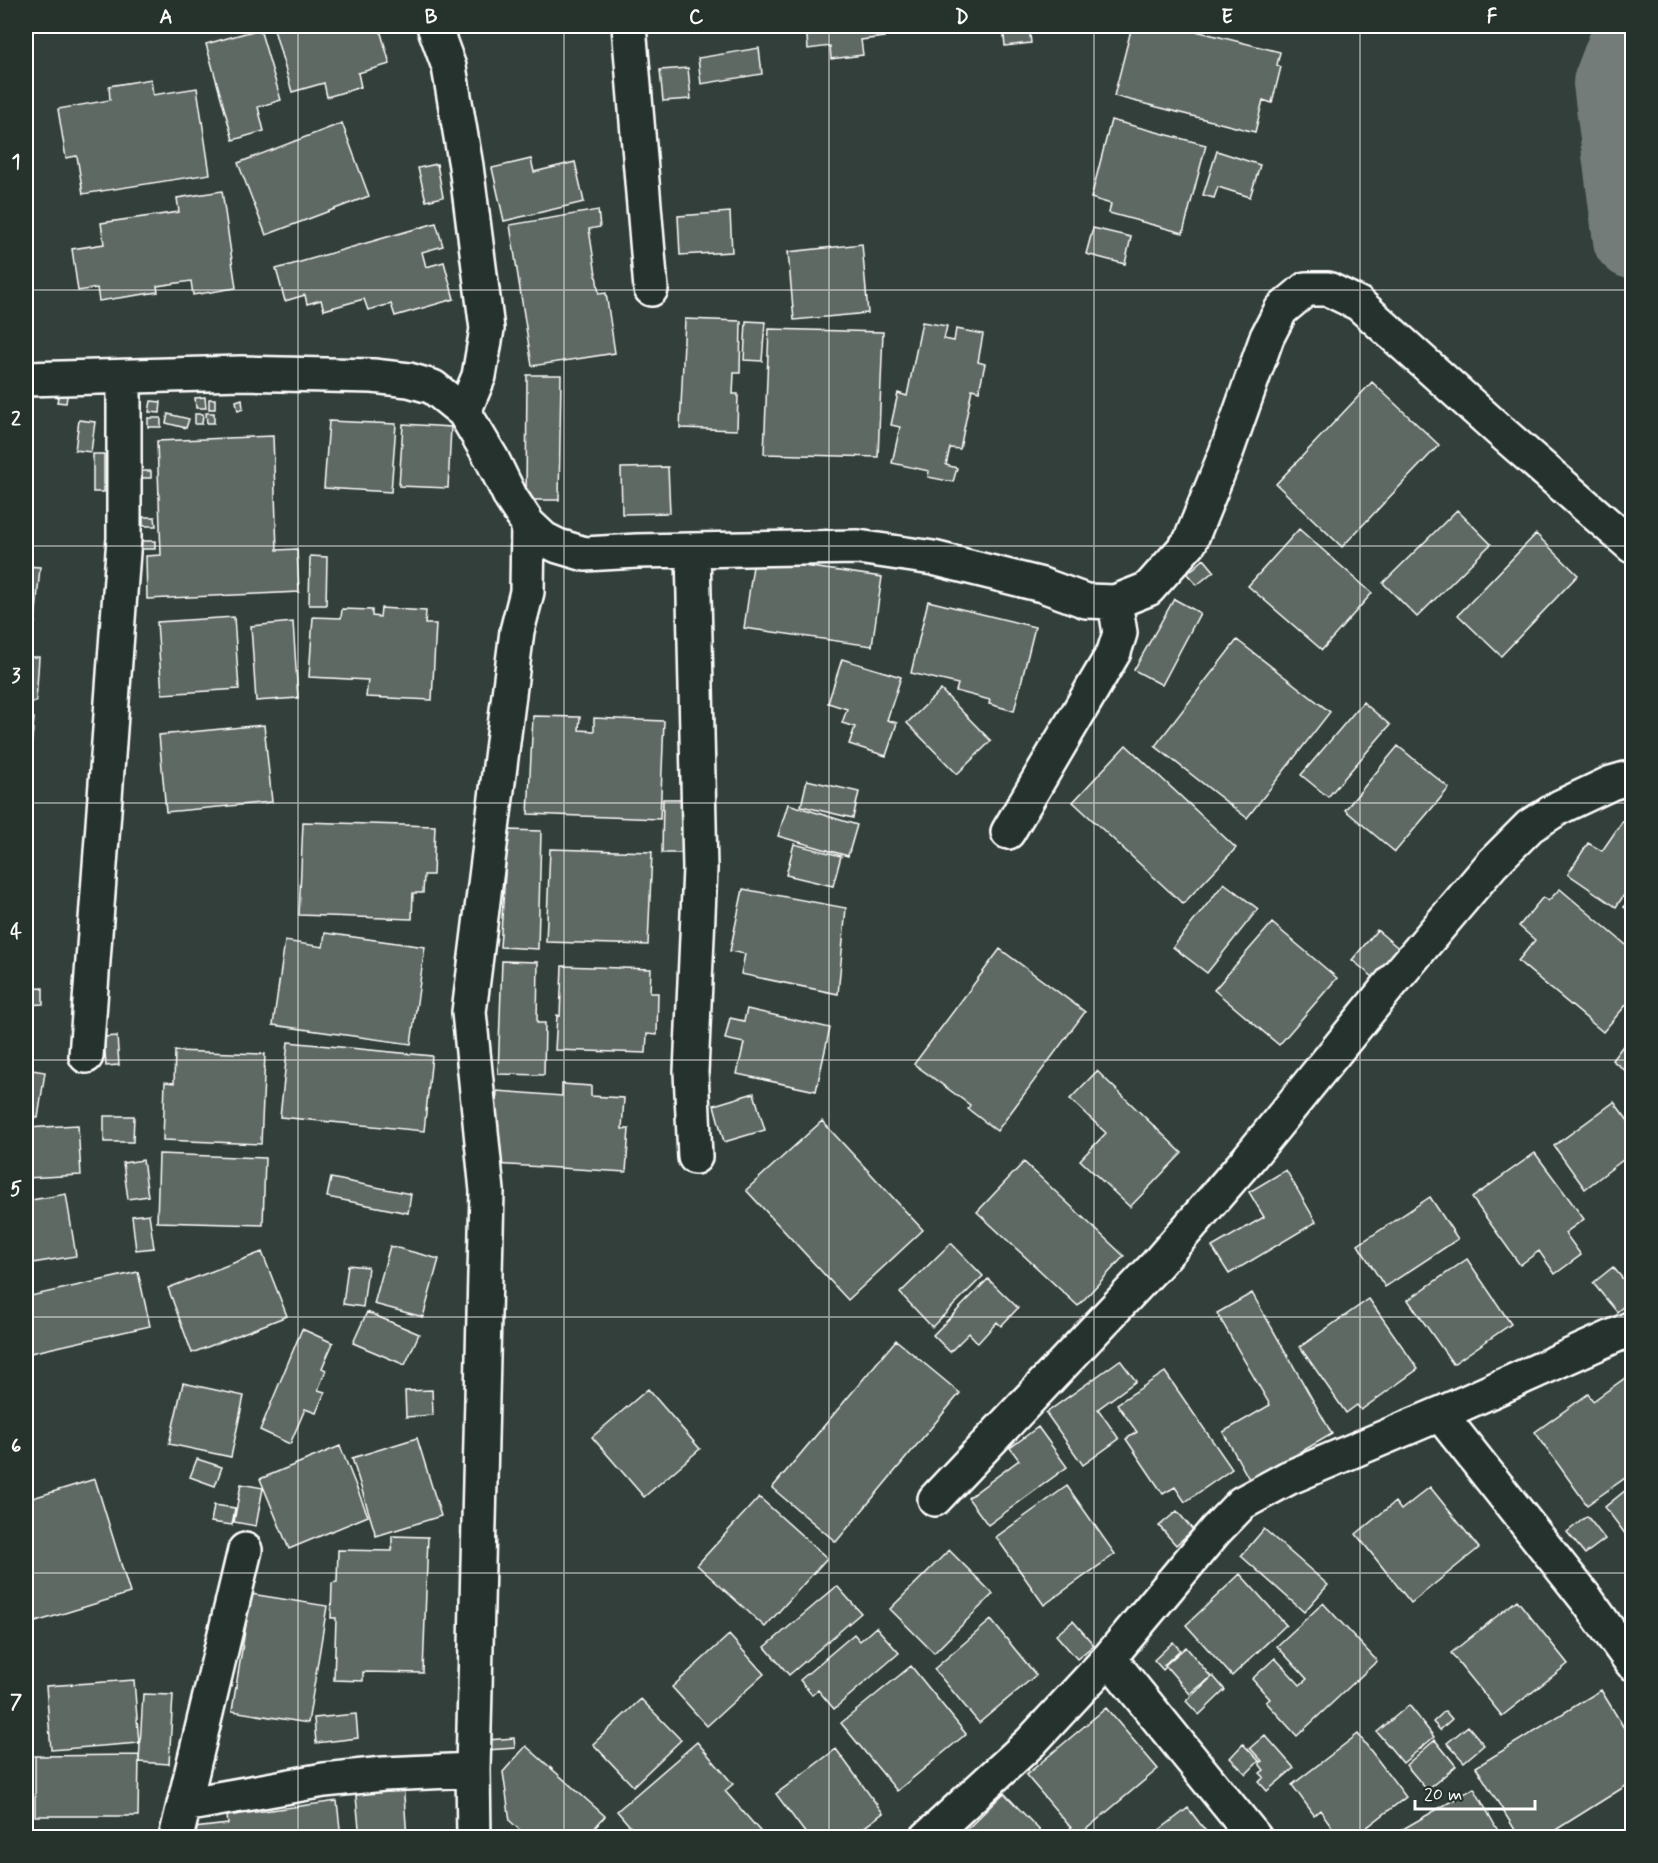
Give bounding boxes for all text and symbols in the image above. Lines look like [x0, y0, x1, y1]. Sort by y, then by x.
text: A [159, 4, 173, 31]
text: B [425, 4, 438, 31]
text: C [689, 4, 704, 31]
text: D [955, 4, 969, 31]
text: E [1221, 4, 1233, 31]
text: F [1487, 4, 1498, 31]
text: 1 [12, 149, 20, 176]
text: 2 [11, 406, 21, 433]
text: 3 [11, 663, 21, 690]
text: 4 [10, 919, 22, 946]
text: 5 [10, 1176, 22, 1203]
text: 6 [11, 1433, 21, 1460]
text: 7 [10, 1689, 22, 1716]
scale bar [1415, 1773, 1535, 1811]
text: 20 m [1424, 1783, 1462, 1807]

